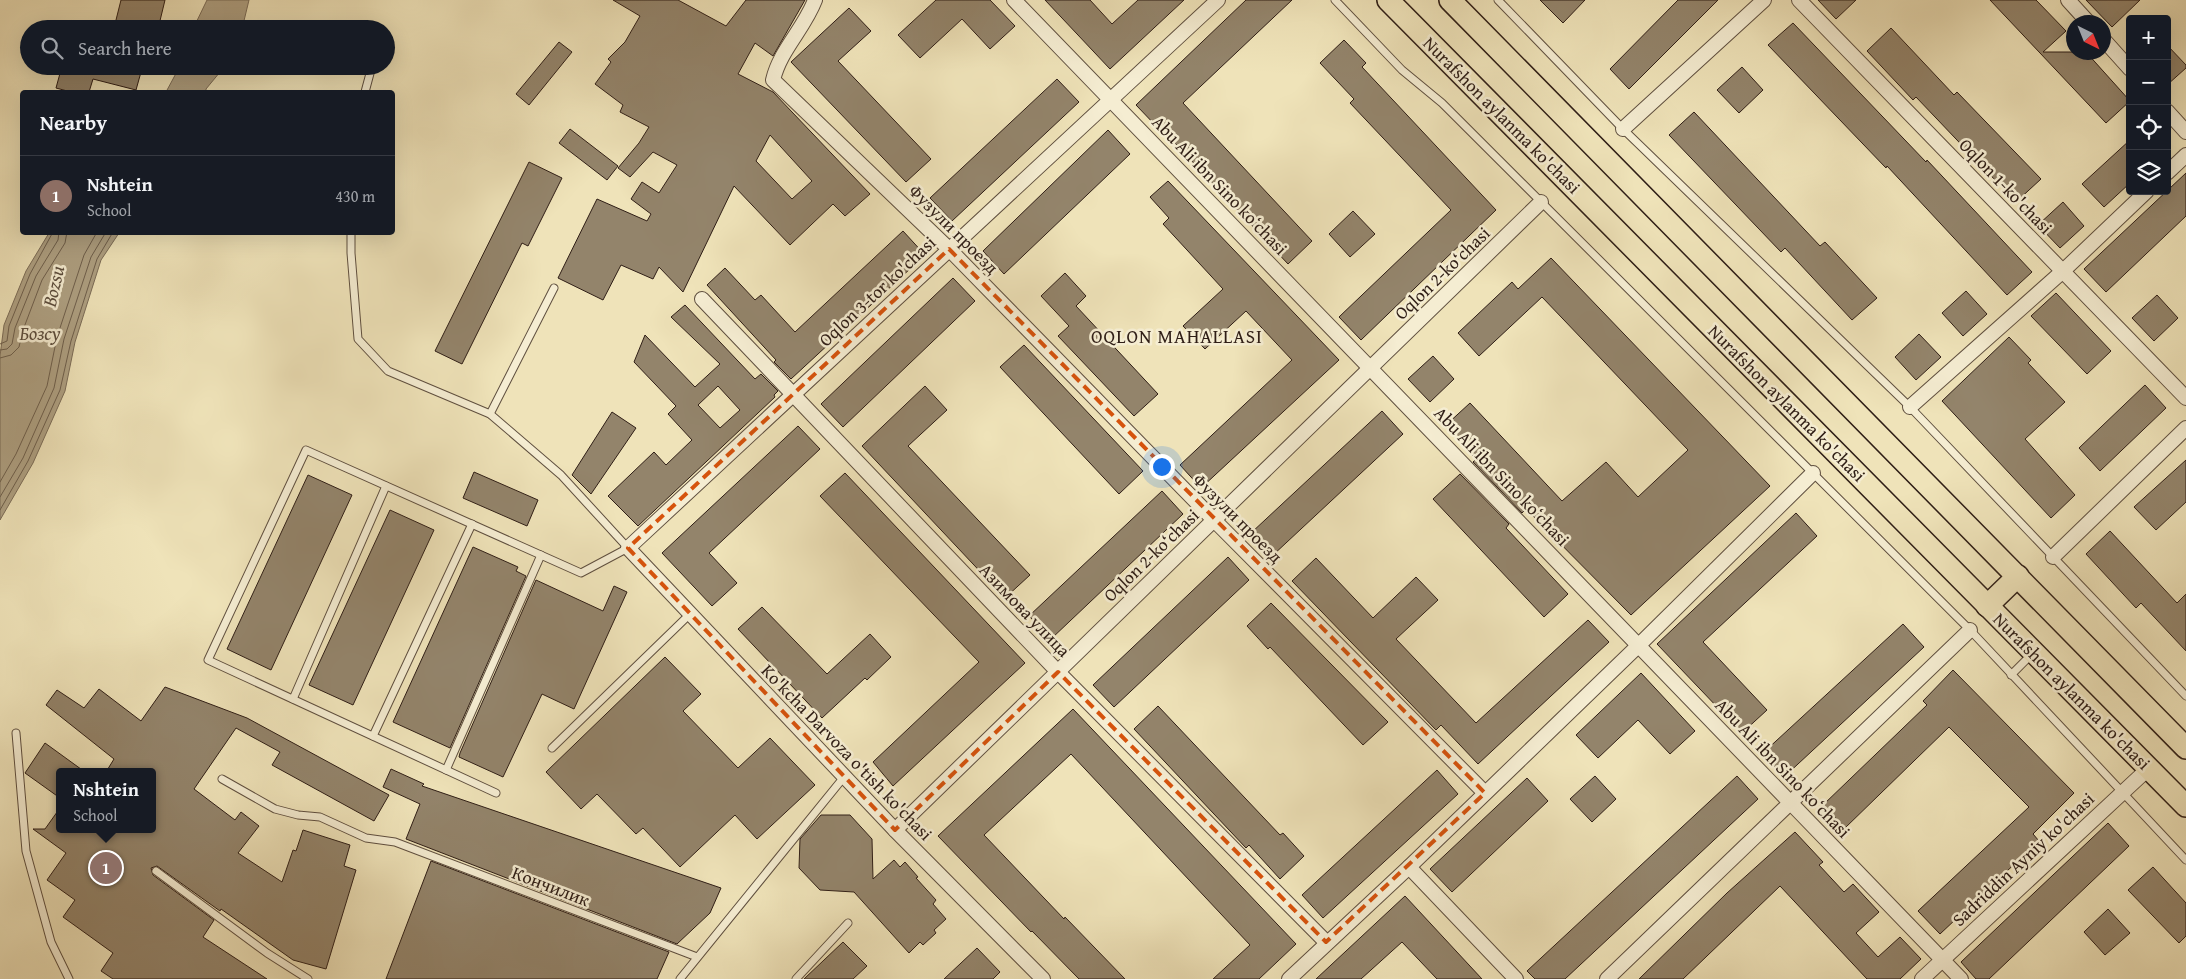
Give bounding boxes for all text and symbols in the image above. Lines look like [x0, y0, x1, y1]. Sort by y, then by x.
north arrow [2066, 15, 2111, 60]
map controls [2126, 15, 2171, 195]
button: + [2126, 15, 2171, 60]
search box [20, 20, 395, 75]
street label: Nurafshon aylanma ko'chasi [1417, 30, 1587, 200]
icon: search [38, 34, 66, 62]
text: Search here [78, 34, 172, 62]
button: − [2126, 60, 2171, 105]
button: locate [2126, 105, 2171, 150]
text: Nearby [40, 107, 107, 138]
street label: Abu Ali ibn Sino koʻchasi [1146, 109, 1294, 261]
street label: Oqlon 1-ko'chasi [1953, 132, 2059, 240]
button: layers [2126, 150, 2171, 195]
text: Nshtein [87, 170, 153, 198]
street label: Фузули проезд [903, 178, 1005, 280]
text: 1 [52, 184, 60, 208]
text: 430 m [335, 184, 375, 208]
text: School [87, 198, 131, 222]
street label: Oqlon 2-ko‘chasi [1388, 220, 1496, 326]
street label: Oqlon 3-tor ko'chasi [812, 229, 942, 353]
water label: Bozsu [34, 262, 71, 310]
street label: Nurafshon aylanma ko'chasi [1702, 318, 1872, 488]
water label: Бозсу [19, 319, 61, 347]
district label: OQLON MAHALLASI [1091, 322, 1263, 350]
street label: Abu Ali ibn Sino koʻchasi [1428, 400, 1576, 552]
your location [1149, 454, 1175, 480]
street label: Фузули проезд [1187, 467, 1289, 569]
street label: Oqlon 2-ko‘chasi [1097, 502, 1205, 608]
street label: Азимова улица [973, 557, 1077, 663]
street label: Nurafshon aylanma ko'chasi [1987, 606, 2157, 776]
street label: Ko'kcha Darvoza o'tish ko'chasi [755, 658, 939, 846]
street label: Abu Ali ibn Sino koʻchasi [1709, 692, 1857, 844]
popup [56, 768, 156, 833]
text: Nshtein [73, 775, 139, 803]
street label: Sadriddin Ayniy ko'chasi [1946, 786, 2100, 932]
text: School [73, 803, 118, 827]
pin: 1 [90, 849, 122, 887]
street label: Кончилик [508, 859, 594, 913]

